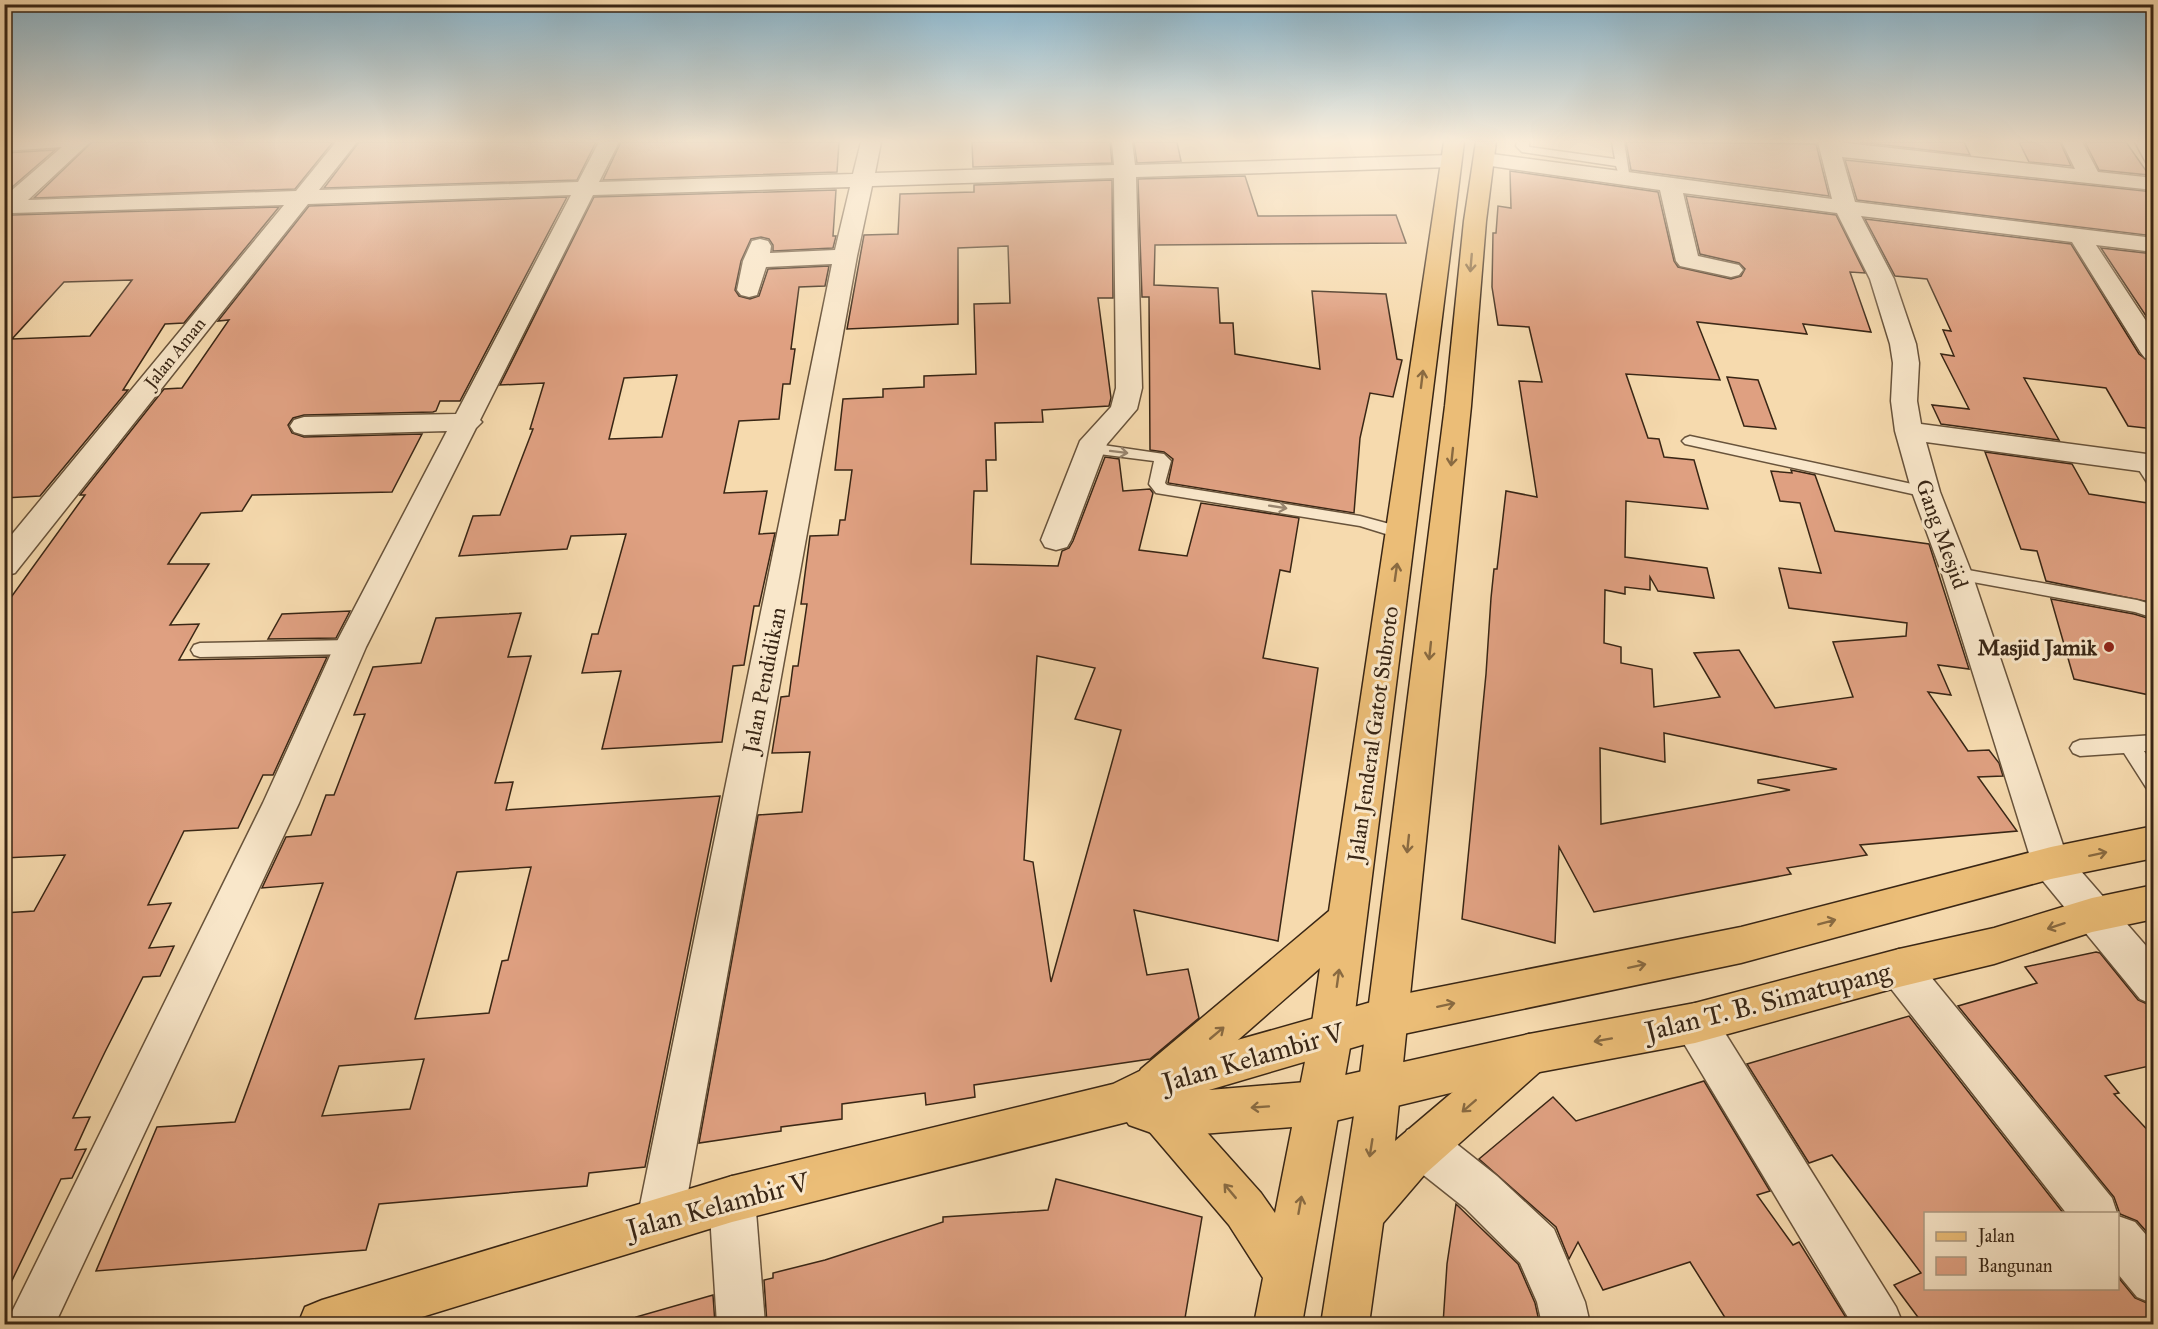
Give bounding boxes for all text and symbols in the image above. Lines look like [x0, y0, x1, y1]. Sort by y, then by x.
one-way arrow [1466, 252, 1477, 272]
street label: Jalan Aman [138, 313, 211, 395]
one-way arrow [1417, 369, 1428, 389]
one-way arrow [1446, 446, 1457, 466]
one-way arrow [1109, 447, 1129, 458]
street label: Gang Mesjid [1910, 476, 1974, 592]
one-way arrow [1268, 502, 1288, 513]
one-way arrow [1391, 563, 1402, 582]
street label: Jalan Jenderal Gatot Subroto [1341, 604, 1404, 866]
street label: Jalan Pendidikan [736, 605, 791, 757]
place label: Masjid Jamik [1977, 634, 2098, 662]
one-way arrow [1424, 640, 1435, 660]
marker: Masjid Jamik [2102, 640, 2116, 654]
one-way arrow [1403, 834, 1414, 854]
one-way arrow [2088, 847, 2107, 859]
one-way arrow [1817, 916, 1836, 927]
one-way arrow [2047, 921, 2066, 932]
street label: Jalan T. B. Simatupang [1639, 954, 1895, 1049]
one-way arrow [1627, 960, 1647, 971]
one-way arrow [1333, 969, 1344, 989]
one-way arrow [1436, 999, 1456, 1010]
street label: Jalan Kelambir V [1156, 1015, 1349, 1100]
one-way arrow [1209, 1026, 1224, 1040]
one-way arrow [1593, 1035, 1613, 1046]
one-way arrow [1462, 1099, 1477, 1113]
one-way arrow [1250, 1102, 1270, 1113]
one-way arrow [1366, 1138, 1377, 1158]
street label: Jalan Kelambir V [620, 1164, 814, 1246]
one-way arrow [1224, 1183, 1237, 1199]
one-way arrow [1295, 1196, 1306, 1215]
legend [1924, 1212, 2119, 1290]
text: Jalan [1976, 1225, 2015, 1248]
text: Bangunan [1978, 1255, 2053, 1278]

